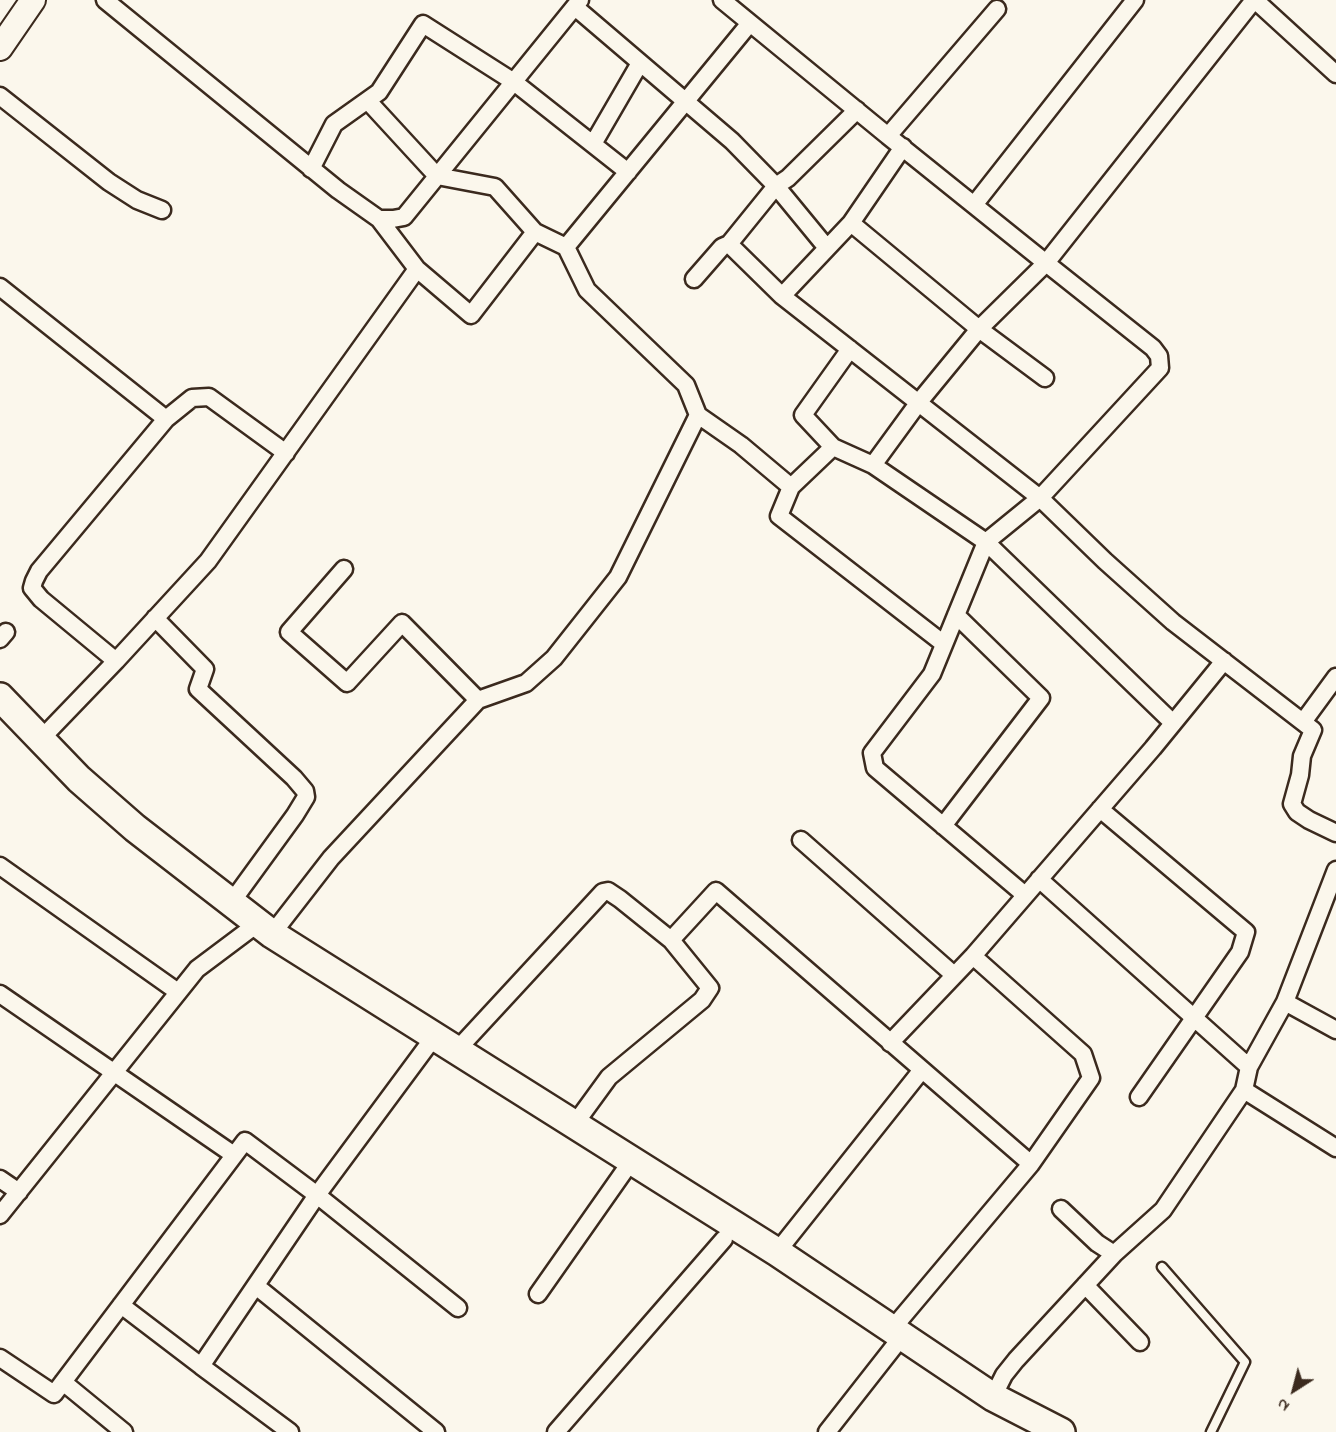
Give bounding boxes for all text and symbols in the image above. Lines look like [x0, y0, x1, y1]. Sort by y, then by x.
north arrow [1264, 1360, 1324, 1420]
text: N [1272, 1392, 1295, 1417]

